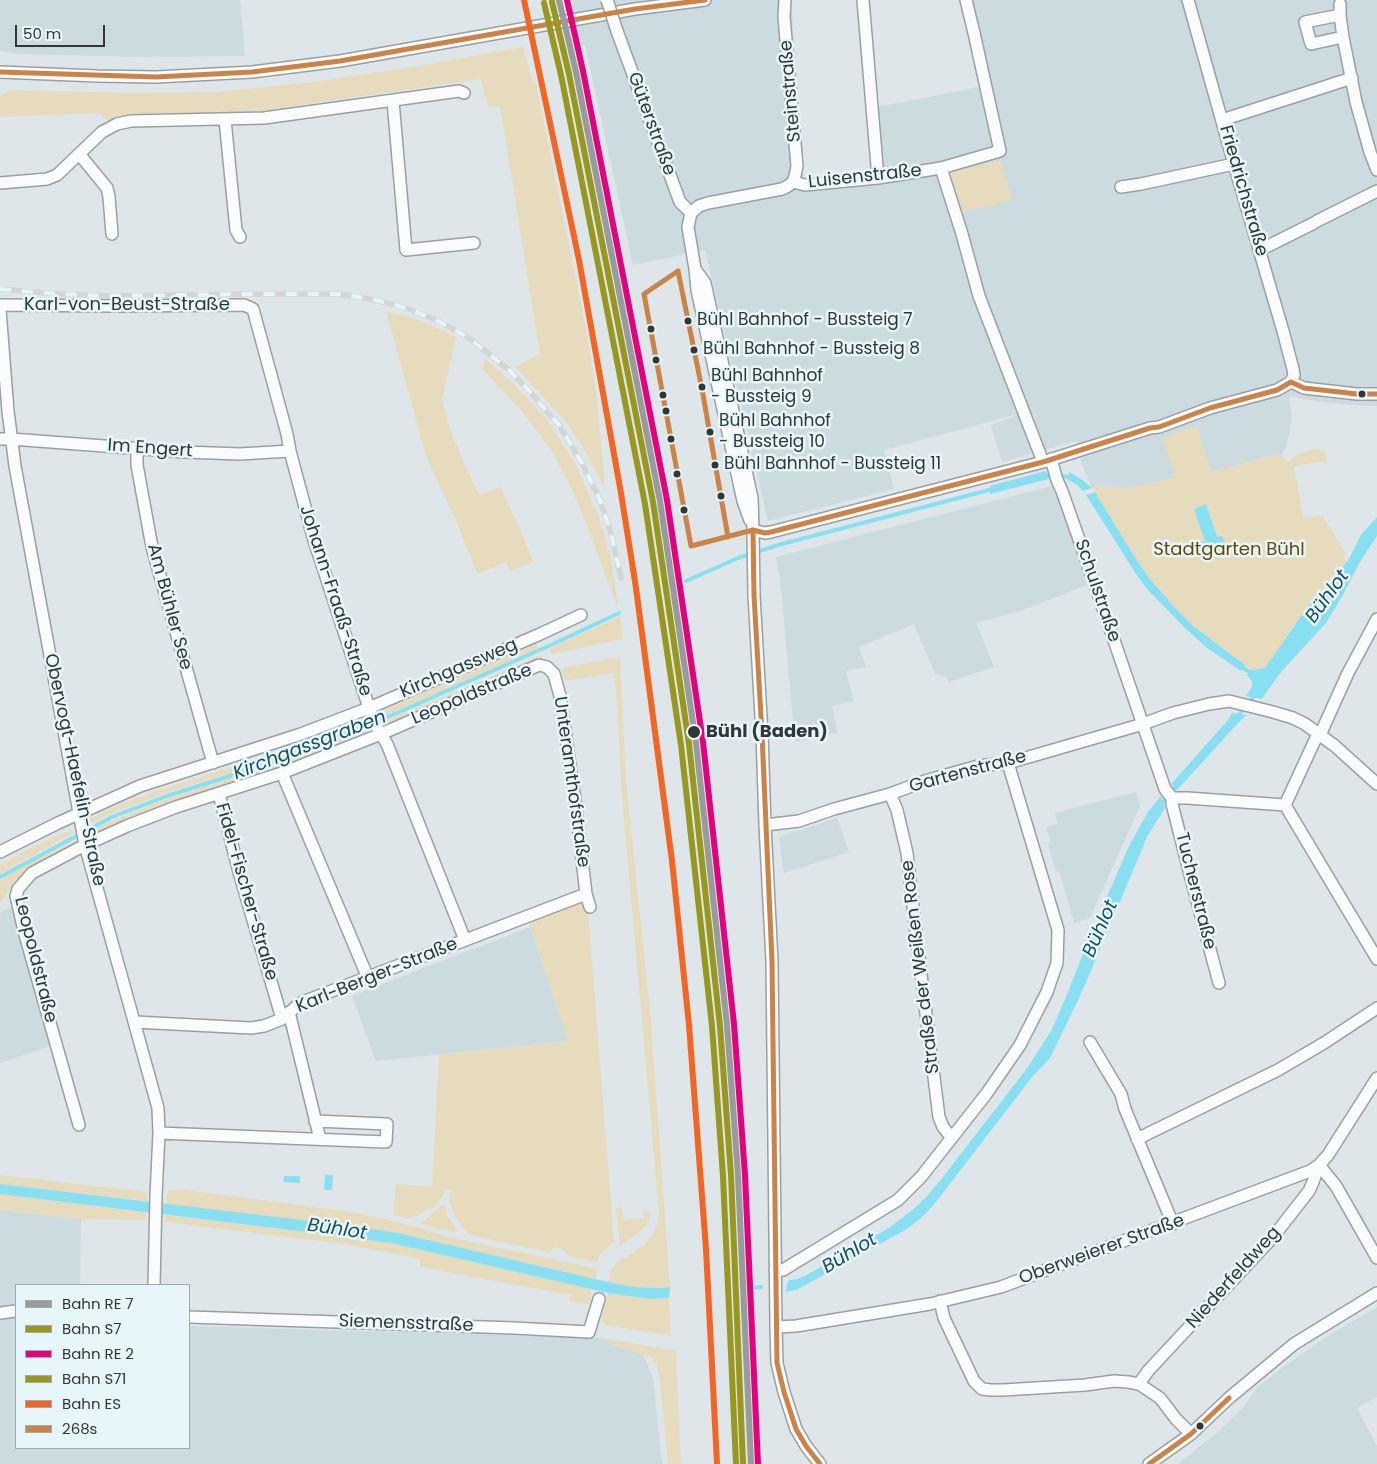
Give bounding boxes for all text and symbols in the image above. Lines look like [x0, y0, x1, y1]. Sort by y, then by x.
scale bar [18, 15, 108, 47]
text: 50 m [23, 23, 61, 44]
street label: Steinstraße [776, 39, 806, 143]
street label: Güterstraße [622, 69, 680, 179]
street label: Friedrichstraße [1214, 123, 1272, 259]
street label: Luisenstraße [807, 160, 923, 194]
street label: Karl-von-Beust-Straße [24, 294, 230, 316]
place label: Bühl Bahnhof - Bussteig 7 [697, 311, 913, 331]
marker: Bühl Bahnhof - Bussteig 7 [683, 316, 693, 326]
unlabelled marker [646, 324, 656, 334]
place label: Bühl Bahnhof - Bussteig 8 [703, 340, 920, 360]
marker: Bühl Bahnhof - Bussteig 8 [689, 345, 699, 355]
unlabelled marker [651, 355, 661, 365]
place label: Bühl Bahnhof - Bussteig 9 [711, 367, 823, 407]
marker: Bühl Bahnhof - Bussteig 9 [697, 382, 707, 392]
unlabelled marker [1357, 389, 1367, 399]
unlabelled marker [658, 390, 668, 400]
unlabelled marker [661, 406, 671, 416]
place label: Bühl Bahnhof - Bussteig 10 [719, 412, 831, 452]
marker: Bühl Bahnhof - Bussteig 10 [705, 427, 715, 437]
unlabelled marker [666, 434, 676, 444]
street label: Im Engert [107, 435, 193, 463]
place label: Bühl Bahnhof - Bussteig 11 [724, 455, 941, 475]
marker: Bühl Bahnhof - Bussteig 11 [710, 460, 720, 470]
unlabelled marker [672, 469, 682, 479]
unlabelled marker [716, 491, 726, 501]
street label: Johann-Fraaß-Straße [294, 503, 376, 699]
unlabelled marker [679, 505, 689, 515]
street label: Schulstraße [1069, 537, 1125, 645]
park label: Stadtgarten Bühl [1153, 539, 1305, 561]
street label: Am Bühler See [142, 542, 196, 672]
water label: Bühlot [1301, 566, 1355, 628]
street label: Kirchgassweg [397, 635, 521, 703]
street label: Obervogt-Haefelin-Straße [39, 652, 109, 888]
street label: Leopoldstraße [408, 660, 536, 730]
street label: Unteramthofstraße [548, 695, 594, 869]
water label: Kirchgassgraben [230, 706, 390, 786]
place label: Bühl (Baden) [706, 721, 828, 743]
marker: Bühl (Baden) [686, 724, 702, 740]
street label: Gartenstraße [907, 746, 1029, 798]
street label: Fidel-Fischer-Straße [210, 801, 282, 983]
street label: Tucherstraße [1170, 830, 1220, 952]
street label: Straße der Weißen Rose [897, 859, 945, 1075]
street label: Leopoldstraße [9, 895, 61, 1025]
water label: Bühlot [1078, 897, 1124, 961]
street label: Karl-Berger-Straße [293, 934, 461, 1018]
street label: Oberweierer Straße [1016, 1210, 1188, 1290]
water label: Bühlot [306, 1215, 368, 1245]
street label: Niederfeldweg [1182, 1222, 1286, 1334]
water label: Bühlot [819, 1229, 881, 1279]
legend [15, 1284, 190, 1449]
text: Bahn RE 7 [62, 1293, 134, 1314]
street label: Siemensstraße [338, 1311, 474, 1337]
text: Bahn S7 [62, 1318, 122, 1339]
text: Bahn RE 2 [62, 1343, 134, 1364]
text: Bahn S71 [62, 1368, 126, 1389]
text: Bahn ES [62, 1393, 121, 1414]
text: 268s [62, 1418, 97, 1439]
unlabelled marker [1195, 1421, 1205, 1431]

